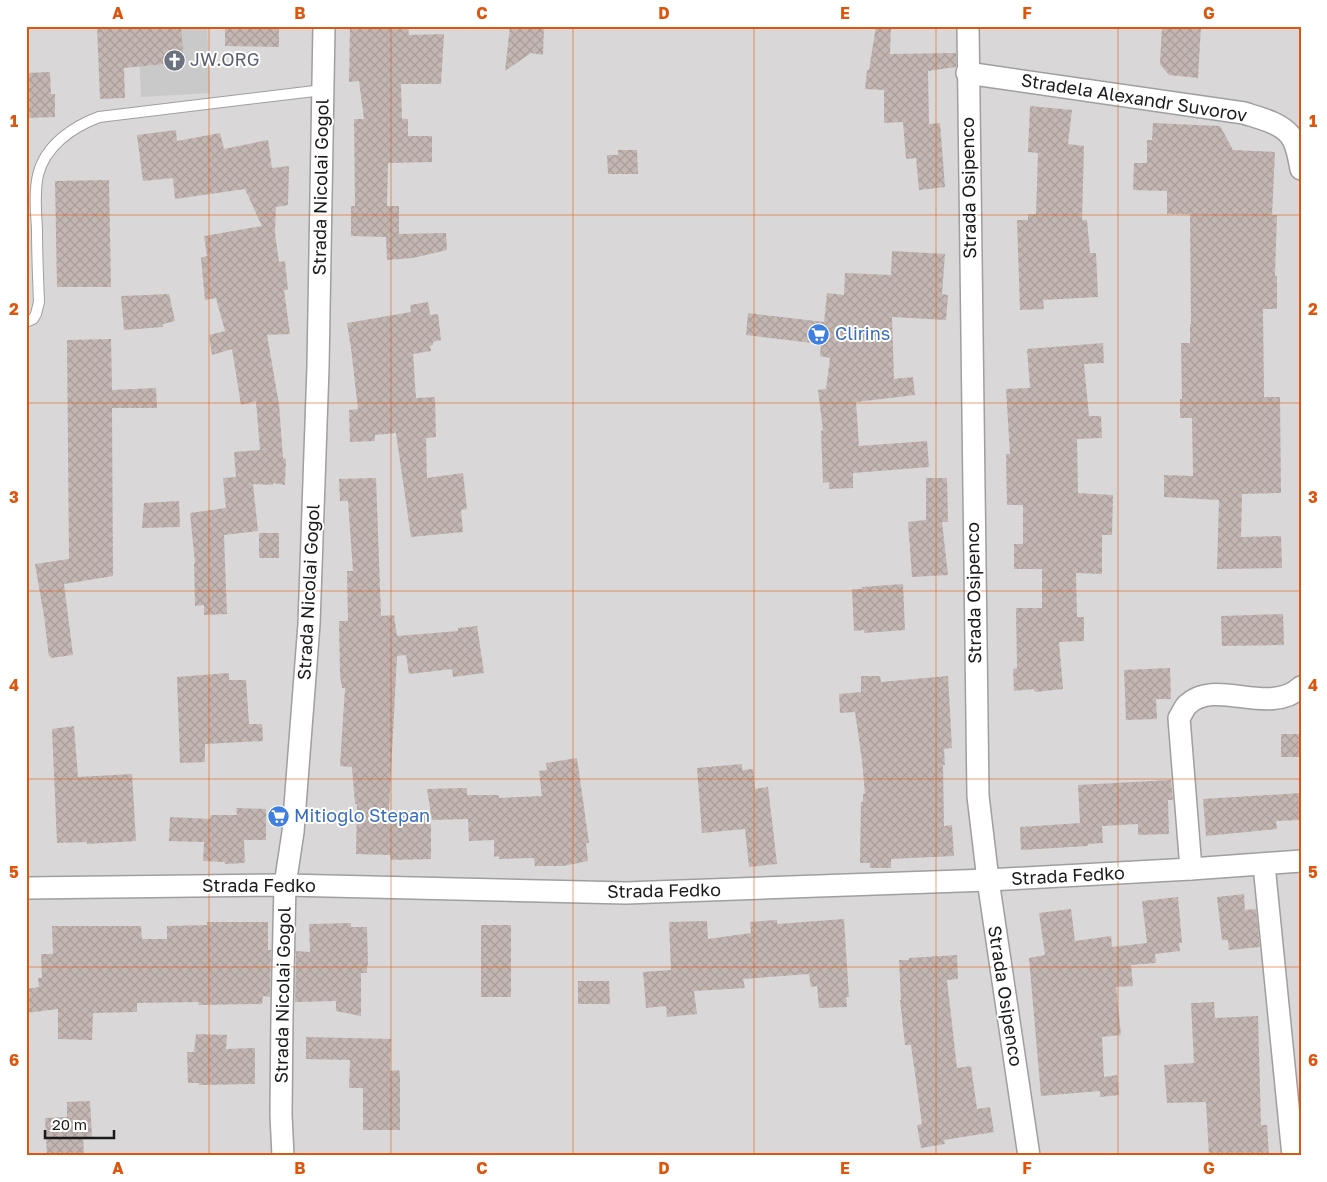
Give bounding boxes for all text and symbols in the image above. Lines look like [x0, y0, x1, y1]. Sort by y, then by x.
text: A [112, 3, 124, 23]
text: B [294, 3, 306, 23]
text: C [476, 3, 488, 23]
text: D [658, 3, 670, 23]
text: E [840, 3, 850, 23]
text: F [1022, 3, 1032, 23]
text: G [1203, 3, 1215, 23]
church icon: JW.ORG [162, 48, 186, 72]
place label: JW.ORG [190, 48, 259, 70]
street label: Stradela Alexandr Suvorov [1020, 68, 1249, 126]
street label: Strada Nicolai Gogol [307, 98, 333, 275]
text: 1 [10, 111, 18, 131]
text: 1 [1309, 111, 1317, 131]
street label: Strada Osipenco [956, 117, 980, 259]
text: 2 [9, 299, 19, 319]
text: 2 [1308, 299, 1318, 319]
supermarket icon: Clirins [807, 322, 831, 346]
place label: Clirins [835, 322, 890, 344]
text: 3 [9, 487, 19, 507]
text: 3 [1308, 487, 1318, 507]
street label: Strada Nicolai Gogol [292, 503, 324, 681]
street label: Strada Osipenco [961, 522, 985, 664]
text: 4 [9, 675, 19, 695]
text: 4 [1308, 675, 1318, 695]
supermarket icon: Mitioglo Stepan [266, 804, 290, 828]
place label: Mitioglo Stepan [294, 804, 430, 826]
street label: Strada Fedko [1011, 861, 1125, 889]
text: 5 [9, 862, 19, 882]
text: 5 [1308, 862, 1318, 882]
street label: Strada Fedko [202, 874, 316, 896]
street label: Strada Fedko [607, 878, 721, 902]
street label: Strada Nicolai Gogol [269, 906, 295, 1083]
street label: Strada Osipenco [984, 924, 1028, 1068]
text: 6 [9, 1050, 19, 1070]
text: 6 [1308, 1050, 1318, 1070]
scale bar [45, 1107, 114, 1139]
text: 20 m [52, 1115, 87, 1133]
text: A [112, 1158, 124, 1178]
text: B [294, 1158, 306, 1178]
text: C [476, 1158, 488, 1178]
text: D [658, 1158, 670, 1178]
text: E [840, 1158, 850, 1178]
text: F [1022, 1158, 1032, 1178]
text: G [1203, 1158, 1215, 1178]

